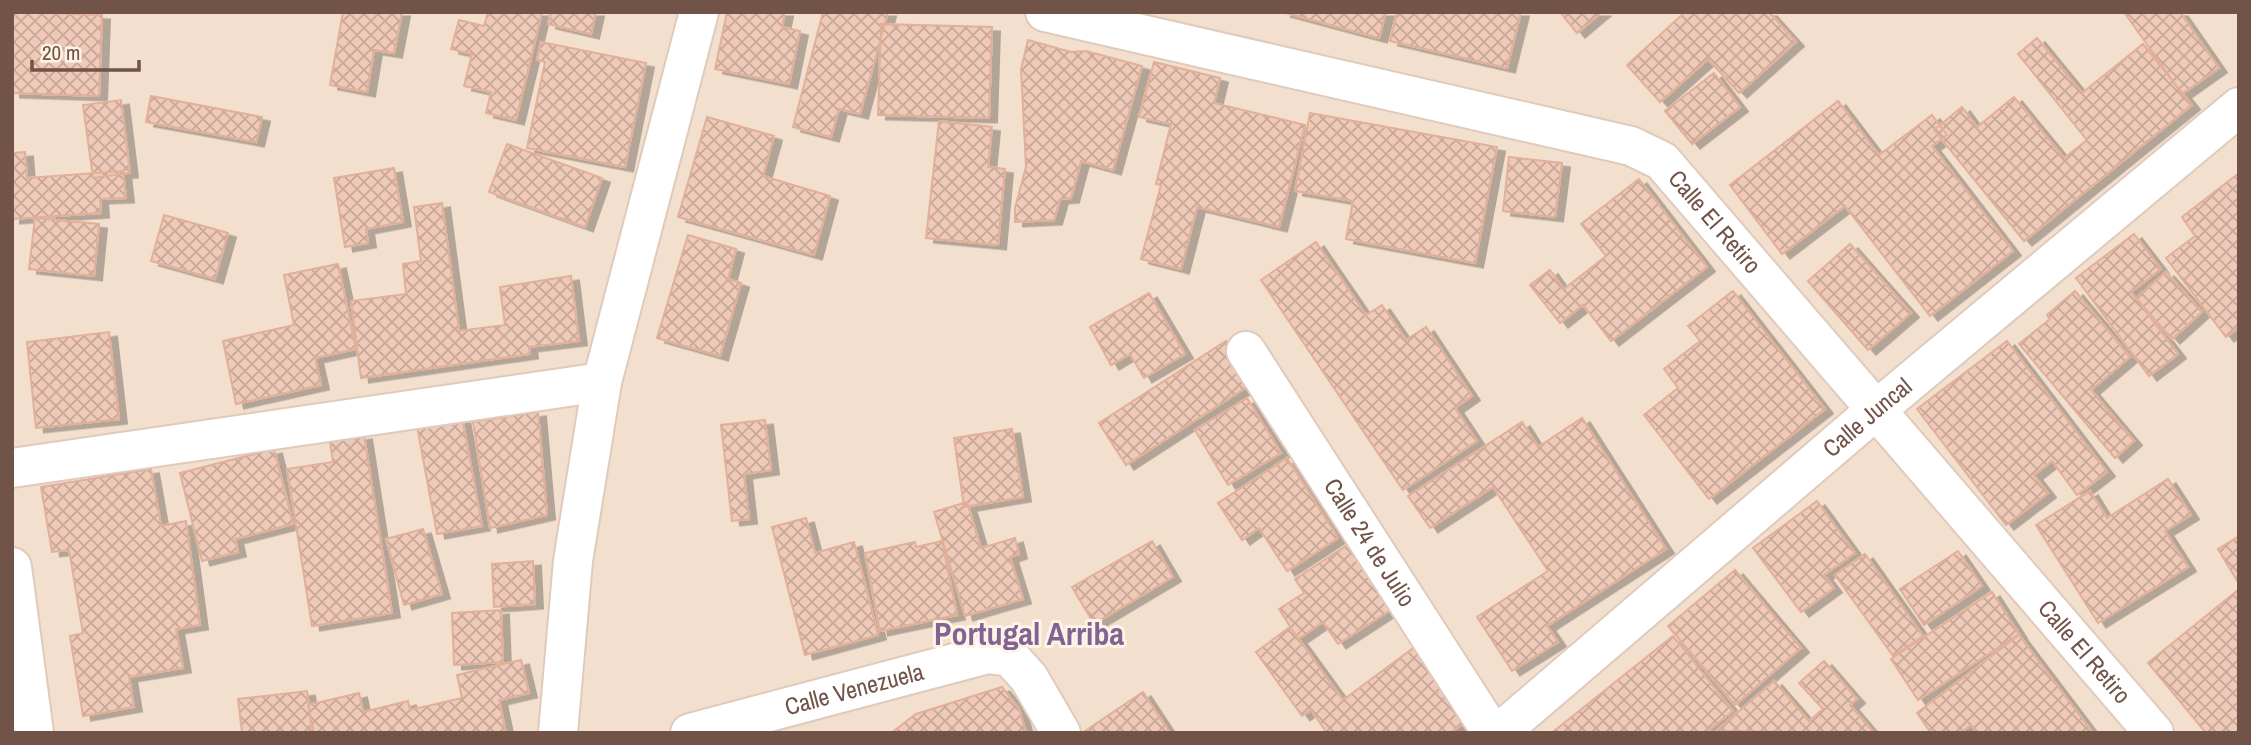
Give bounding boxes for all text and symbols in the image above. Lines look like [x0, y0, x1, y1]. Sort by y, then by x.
scale bar [32, 28, 138, 72]
text: 20 m [42, 38, 80, 67]
street label: Calle El Retiro [1662, 163, 1769, 280]
street label: Calle Juncal [1816, 370, 1918, 464]
street label: Calle 24 de Julio [1317, 472, 1423, 613]
street label: Calle El Retiro [2031, 593, 2138, 710]
district label: Portugal Arriba [934, 612, 1124, 655]
street label: Calle Venezuela [781, 655, 927, 722]

